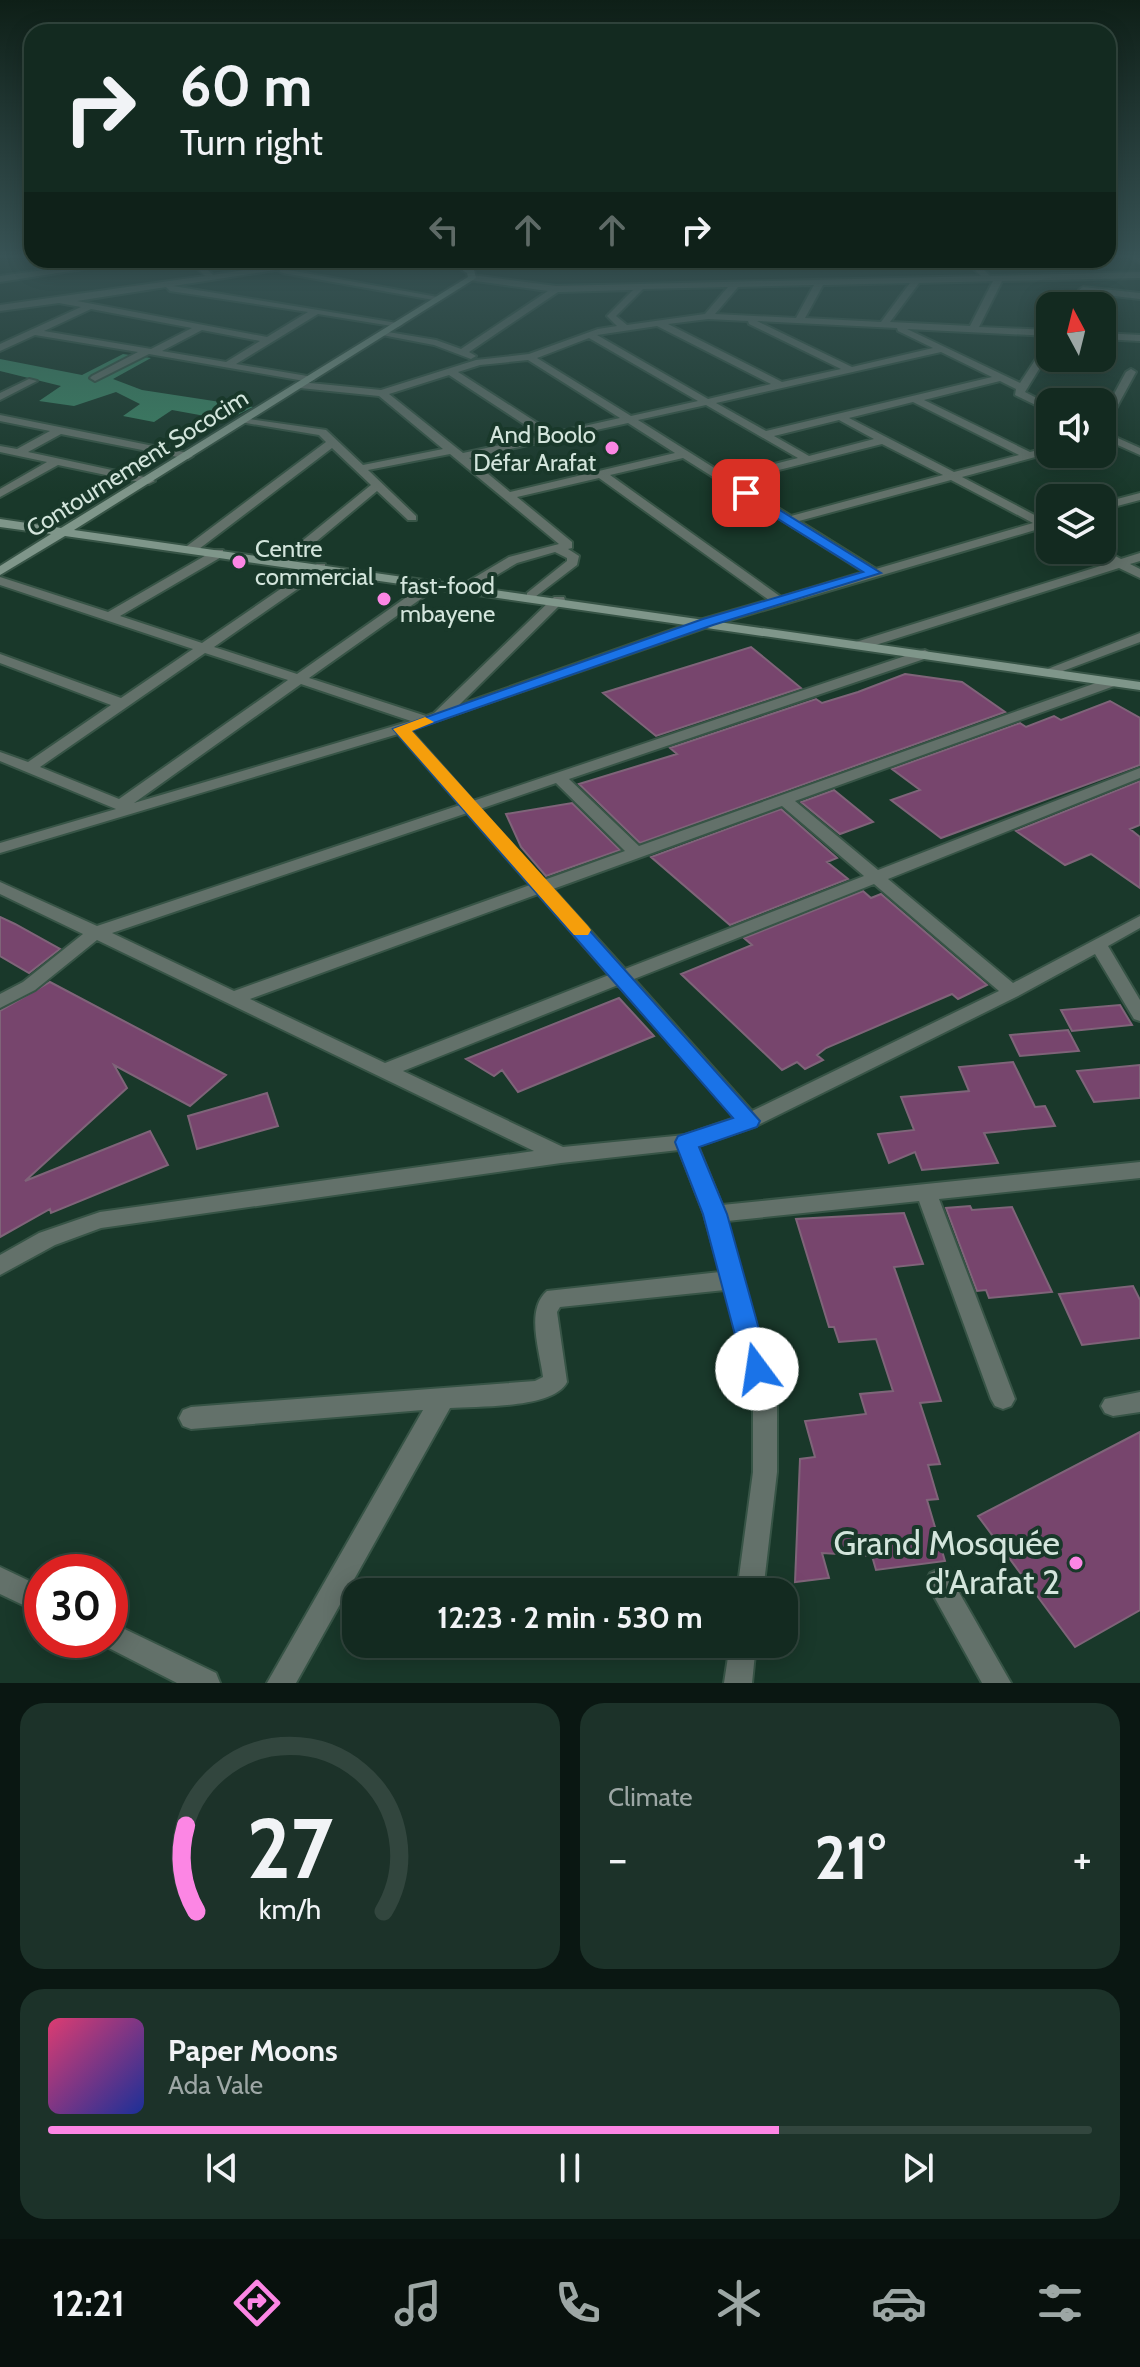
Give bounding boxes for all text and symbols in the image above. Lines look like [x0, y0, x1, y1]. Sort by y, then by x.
text: 60 m [180, 52, 312, 120]
icon: right [48, 56, 152, 160]
text: Turn right [180, 120, 323, 164]
icon: left [422, 208, 466, 252]
icon: ahead [506, 208, 550, 252]
icon: ahead [590, 208, 634, 252]
icon: right [674, 208, 718, 252]
north arrow [1036, 292, 1116, 372]
map controls [1036, 292, 1116, 564]
street label: Contournement Sococim [21, 383, 253, 543]
button: sound [1036, 388, 1116, 468]
place label: And Boolo Défar Arafat [473, 420, 596, 477]
marker: And Boolo Défar Arafat [603, 439, 621, 457]
pin [712, 459, 780, 527]
icon: arrive [724, 471, 768, 515]
button: layers [1036, 484, 1116, 564]
place label: Centre commercial [255, 534, 374, 591]
marker: Centre commercial [230, 553, 248, 571]
place label: fast-food mbayene [400, 571, 495, 628]
marker: fast-food mbayene [375, 590, 393, 608]
position arrow [715, 1327, 799, 1411]
place label: Grand Mosquée d'Arafat 2 [833, 1522, 1060, 1603]
speed limit sign: 30 [24, 1554, 128, 1658]
marker: Grand Mosquée d'Arafat 2 [1067, 1554, 1085, 1572]
text: 12:23 · 2 min · 530 m [437, 1599, 703, 1636]
text: Climate [608, 1781, 693, 1813]
text: 27 [247, 1798, 333, 1899]
text: 21° [814, 1821, 886, 1894]
text: − [608, 1832, 627, 1885]
text: + [1073, 1832, 1092, 1885]
text: km/h [259, 1891, 321, 1926]
text: Paper Moons [168, 2032, 338, 2069]
text: Ada Vale [168, 2069, 263, 2101]
icon: previous [200, 2146, 244, 2190]
icon: pause [548, 2146, 592, 2190]
icon: next [896, 2146, 940, 2190]
icon: directions [229, 2275, 285, 2331]
icon: music [390, 2275, 446, 2331]
icon: phone [550, 2275, 606, 2331]
icon: climate [711, 2275, 767, 2331]
icon: car [871, 2275, 927, 2331]
icon: filters [1032, 2275, 1088, 2331]
text: 12:21 [52, 2281, 125, 2325]

